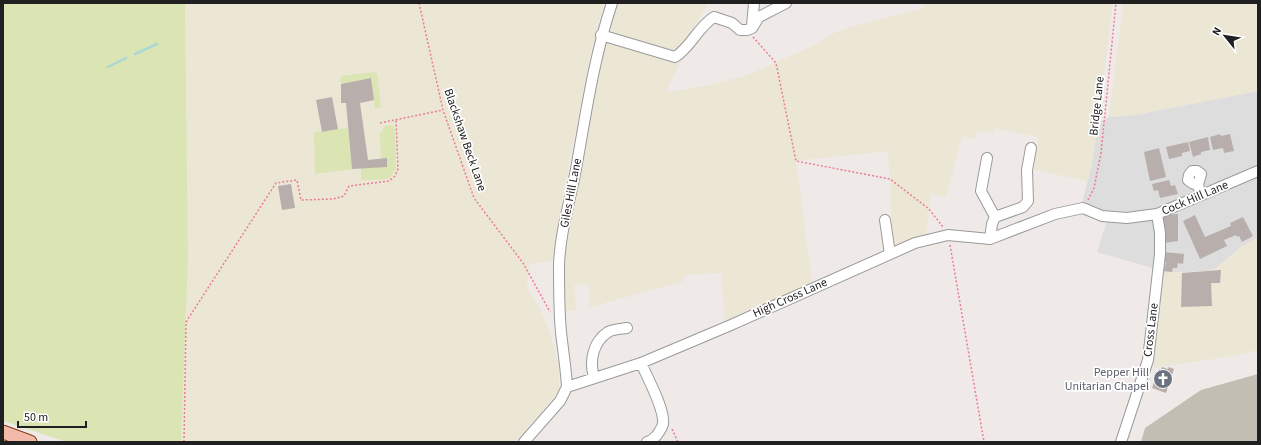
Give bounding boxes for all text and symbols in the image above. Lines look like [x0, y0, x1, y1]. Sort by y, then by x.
north arrow [1205, 16, 1245, 56]
text: N [1208, 24, 1225, 38]
street label: Bridge Lane [1085, 75, 1109, 136]
street label: Blackshaw Beck Lane [439, 86, 491, 194]
street label: Giles Hill Lane [556, 157, 586, 229]
street label: Cock Hill Lane [1159, 176, 1231, 220]
street label: High Cross Lane [750, 274, 830, 322]
street label: Cross Lane [1139, 302, 1163, 358]
place label: Pepper Hill Unitarian Chapel [1065, 364, 1149, 395]
church icon: Pepper Hill Unitarian Chapel [1152, 368, 1174, 390]
scale bar [18, 403, 86, 429]
text: 50 m [24, 409, 48, 426]

